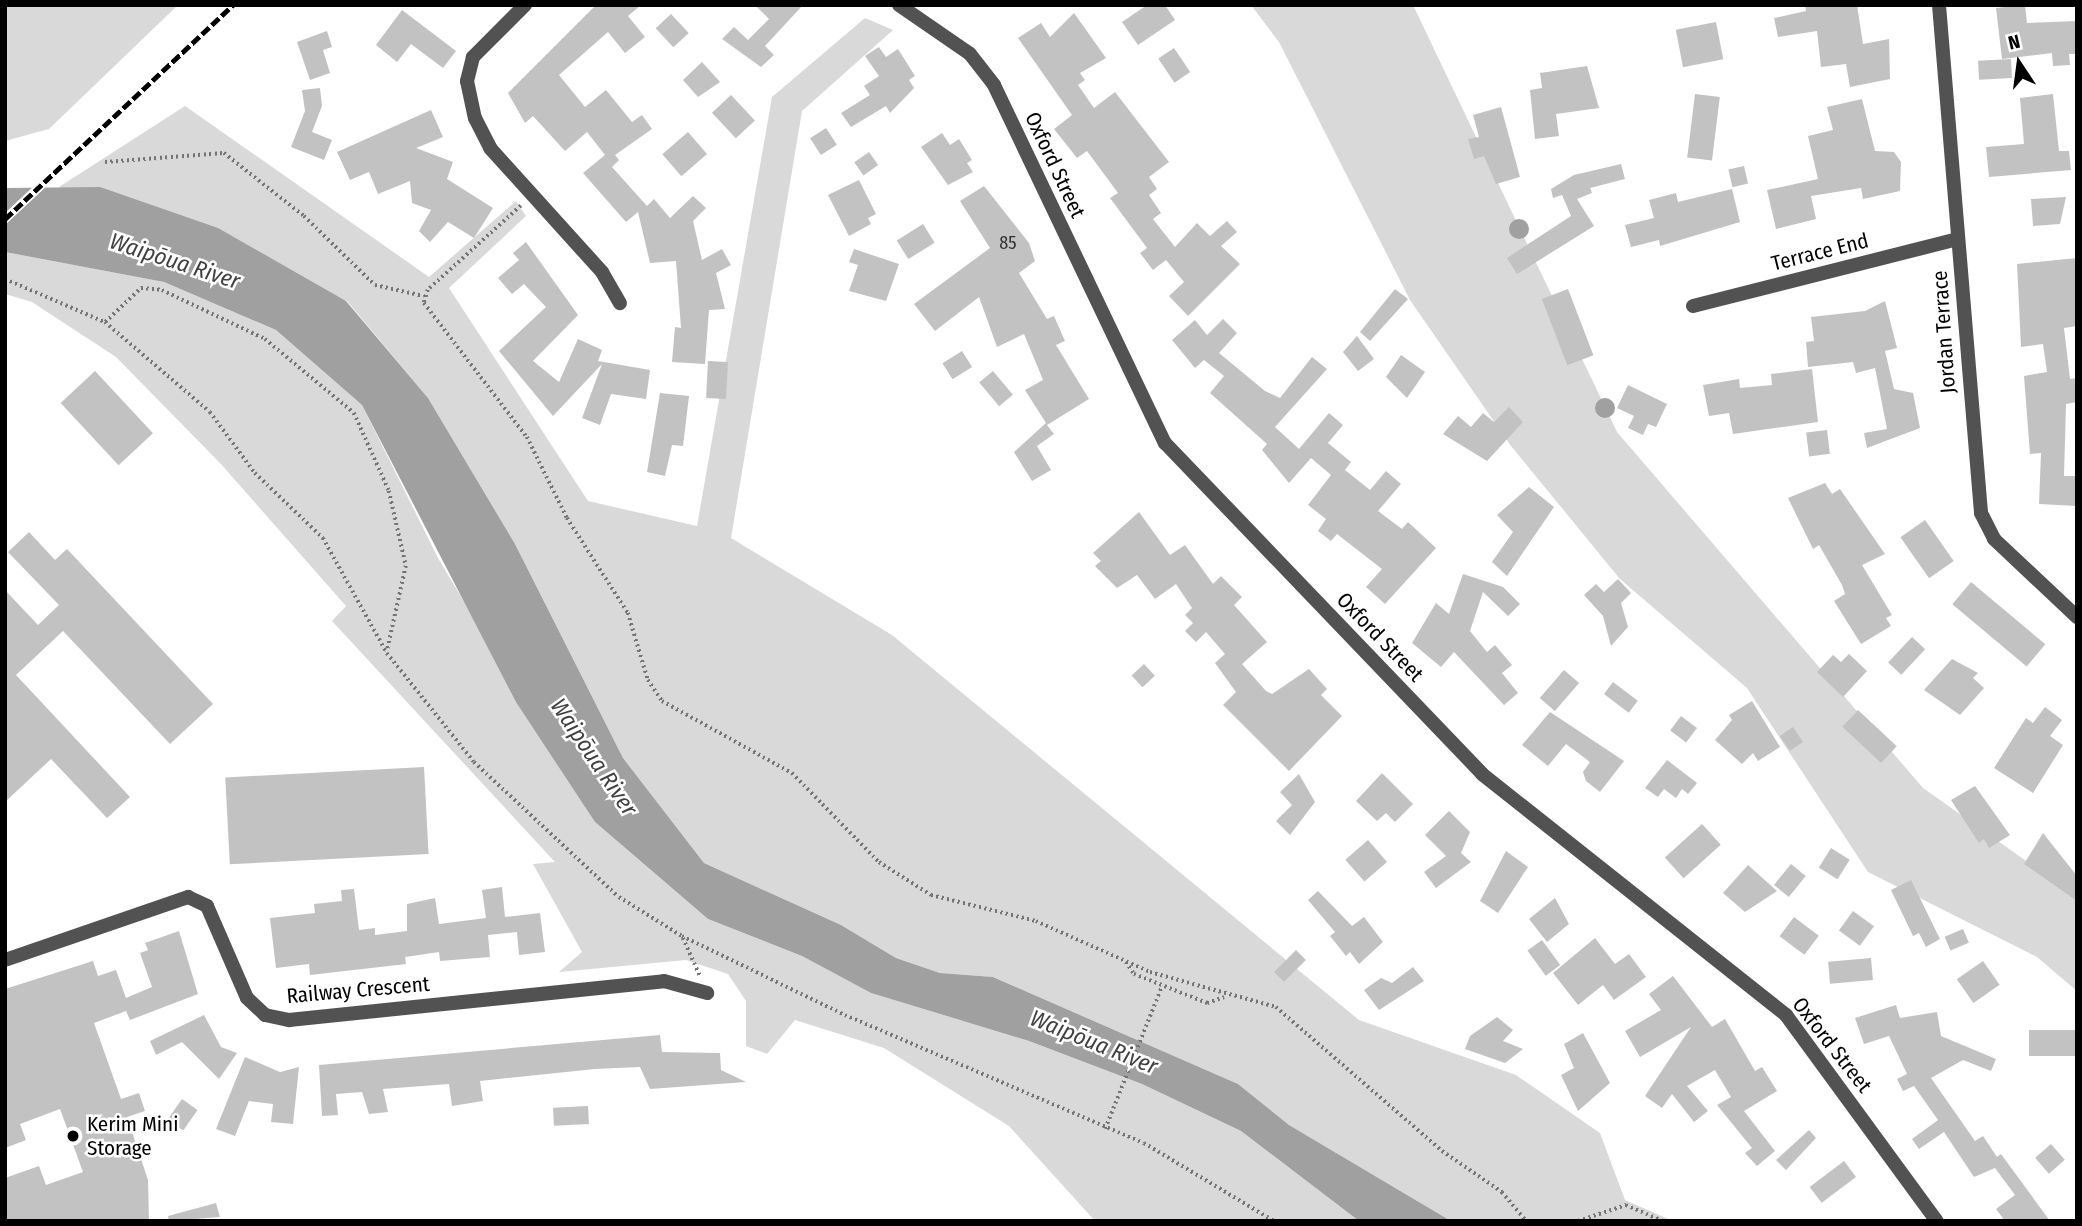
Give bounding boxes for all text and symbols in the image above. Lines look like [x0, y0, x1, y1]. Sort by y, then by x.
north arrow [1984, 28, 2054, 98]
text: N [2006, 30, 2022, 55]
street label: Oxford Street [1019, 108, 1091, 222]
water label: Waipōua River [106, 227, 244, 295]
street label: Terrace End [1769, 228, 1871, 276]
house number: 85 [999, 232, 1017, 254]
street label: Jordan Terrace [1927, 270, 1961, 394]
street label: Oxford Street [1331, 587, 1429, 687]
water label: Waipōua River [545, 693, 643, 821]
street label: Railway Crescent [285, 971, 431, 1009]
street label: Oxford Street [1787, 992, 1877, 1098]
water label: Waipōua River [1026, 1004, 1162, 1080]
place label: Kerim Mini Storage [87, 1111, 178, 1161]
marker: Kerim Mini Storage [65, 1128, 81, 1144]

